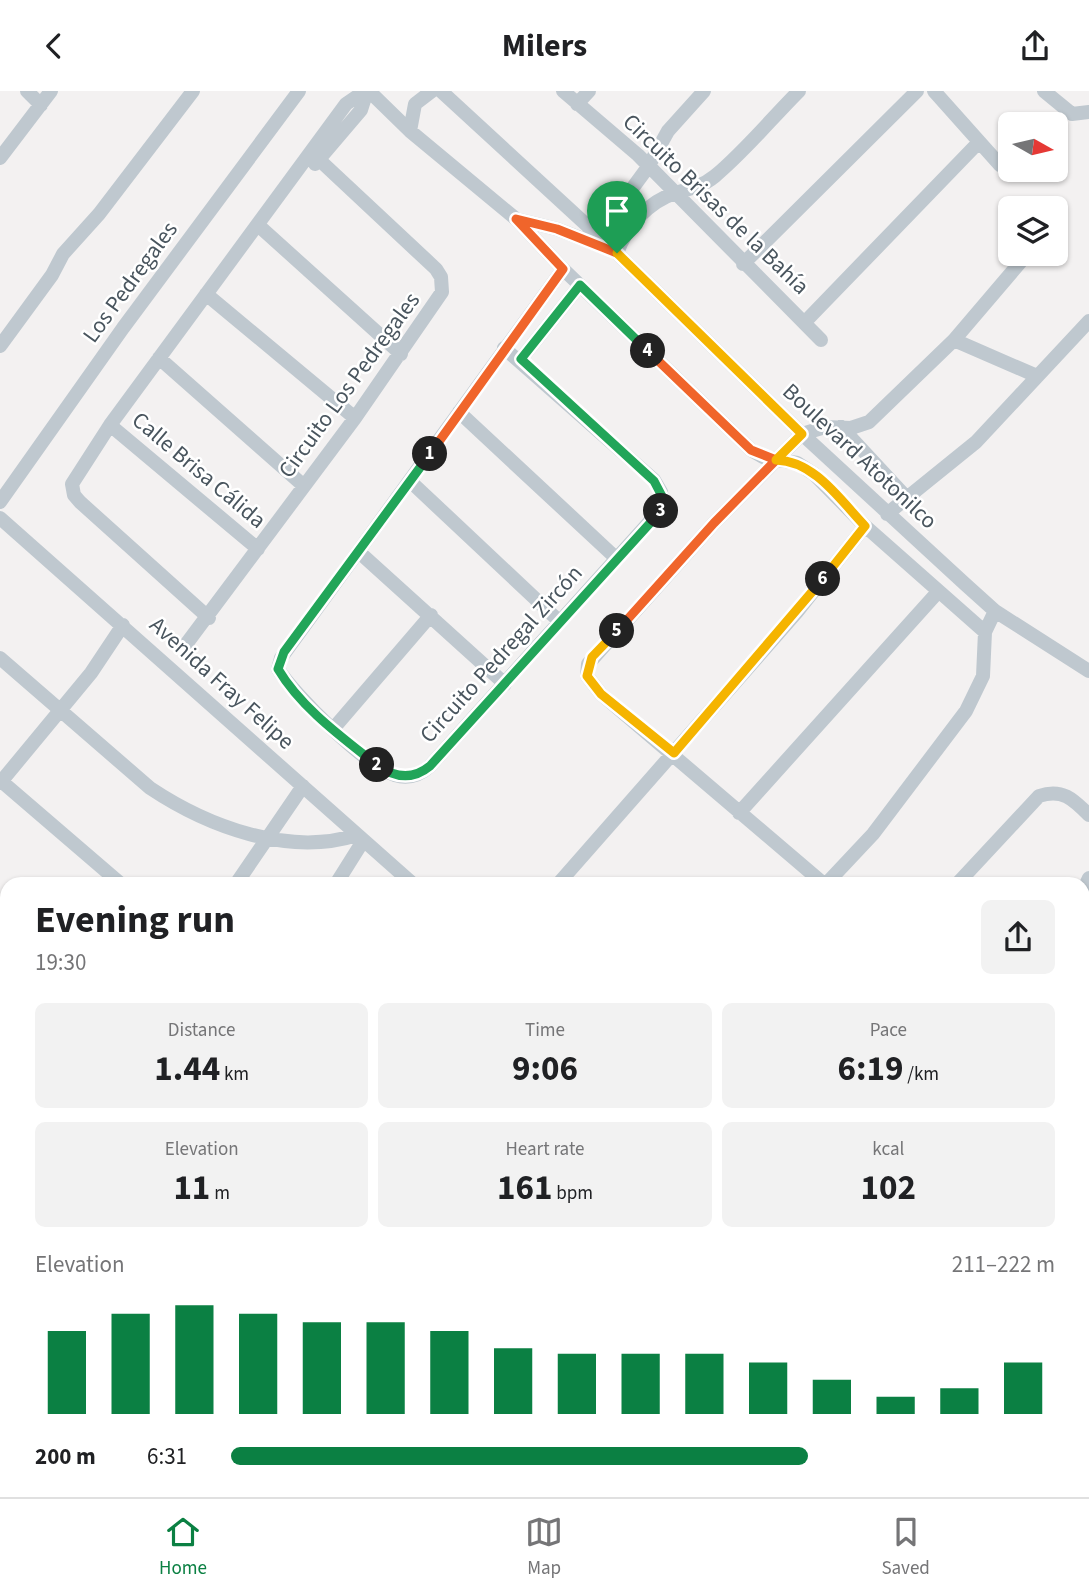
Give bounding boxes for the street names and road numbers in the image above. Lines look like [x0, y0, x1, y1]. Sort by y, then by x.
street label: Circuito Brisas de la Bahía [615, 106, 817, 302]
street label: Los Pedregales [75, 215, 185, 349]
street label: Circuito Los Pedregales [270, 285, 428, 485]
street label: Boulevard Atotonilco [775, 375, 945, 537]
street label: Calle Brisa Cálida [125, 404, 273, 536]
street label: Circuito Pedregal Zircón [412, 558, 590, 750]
street label: Avenida Fray Felipe [142, 609, 302, 757]

